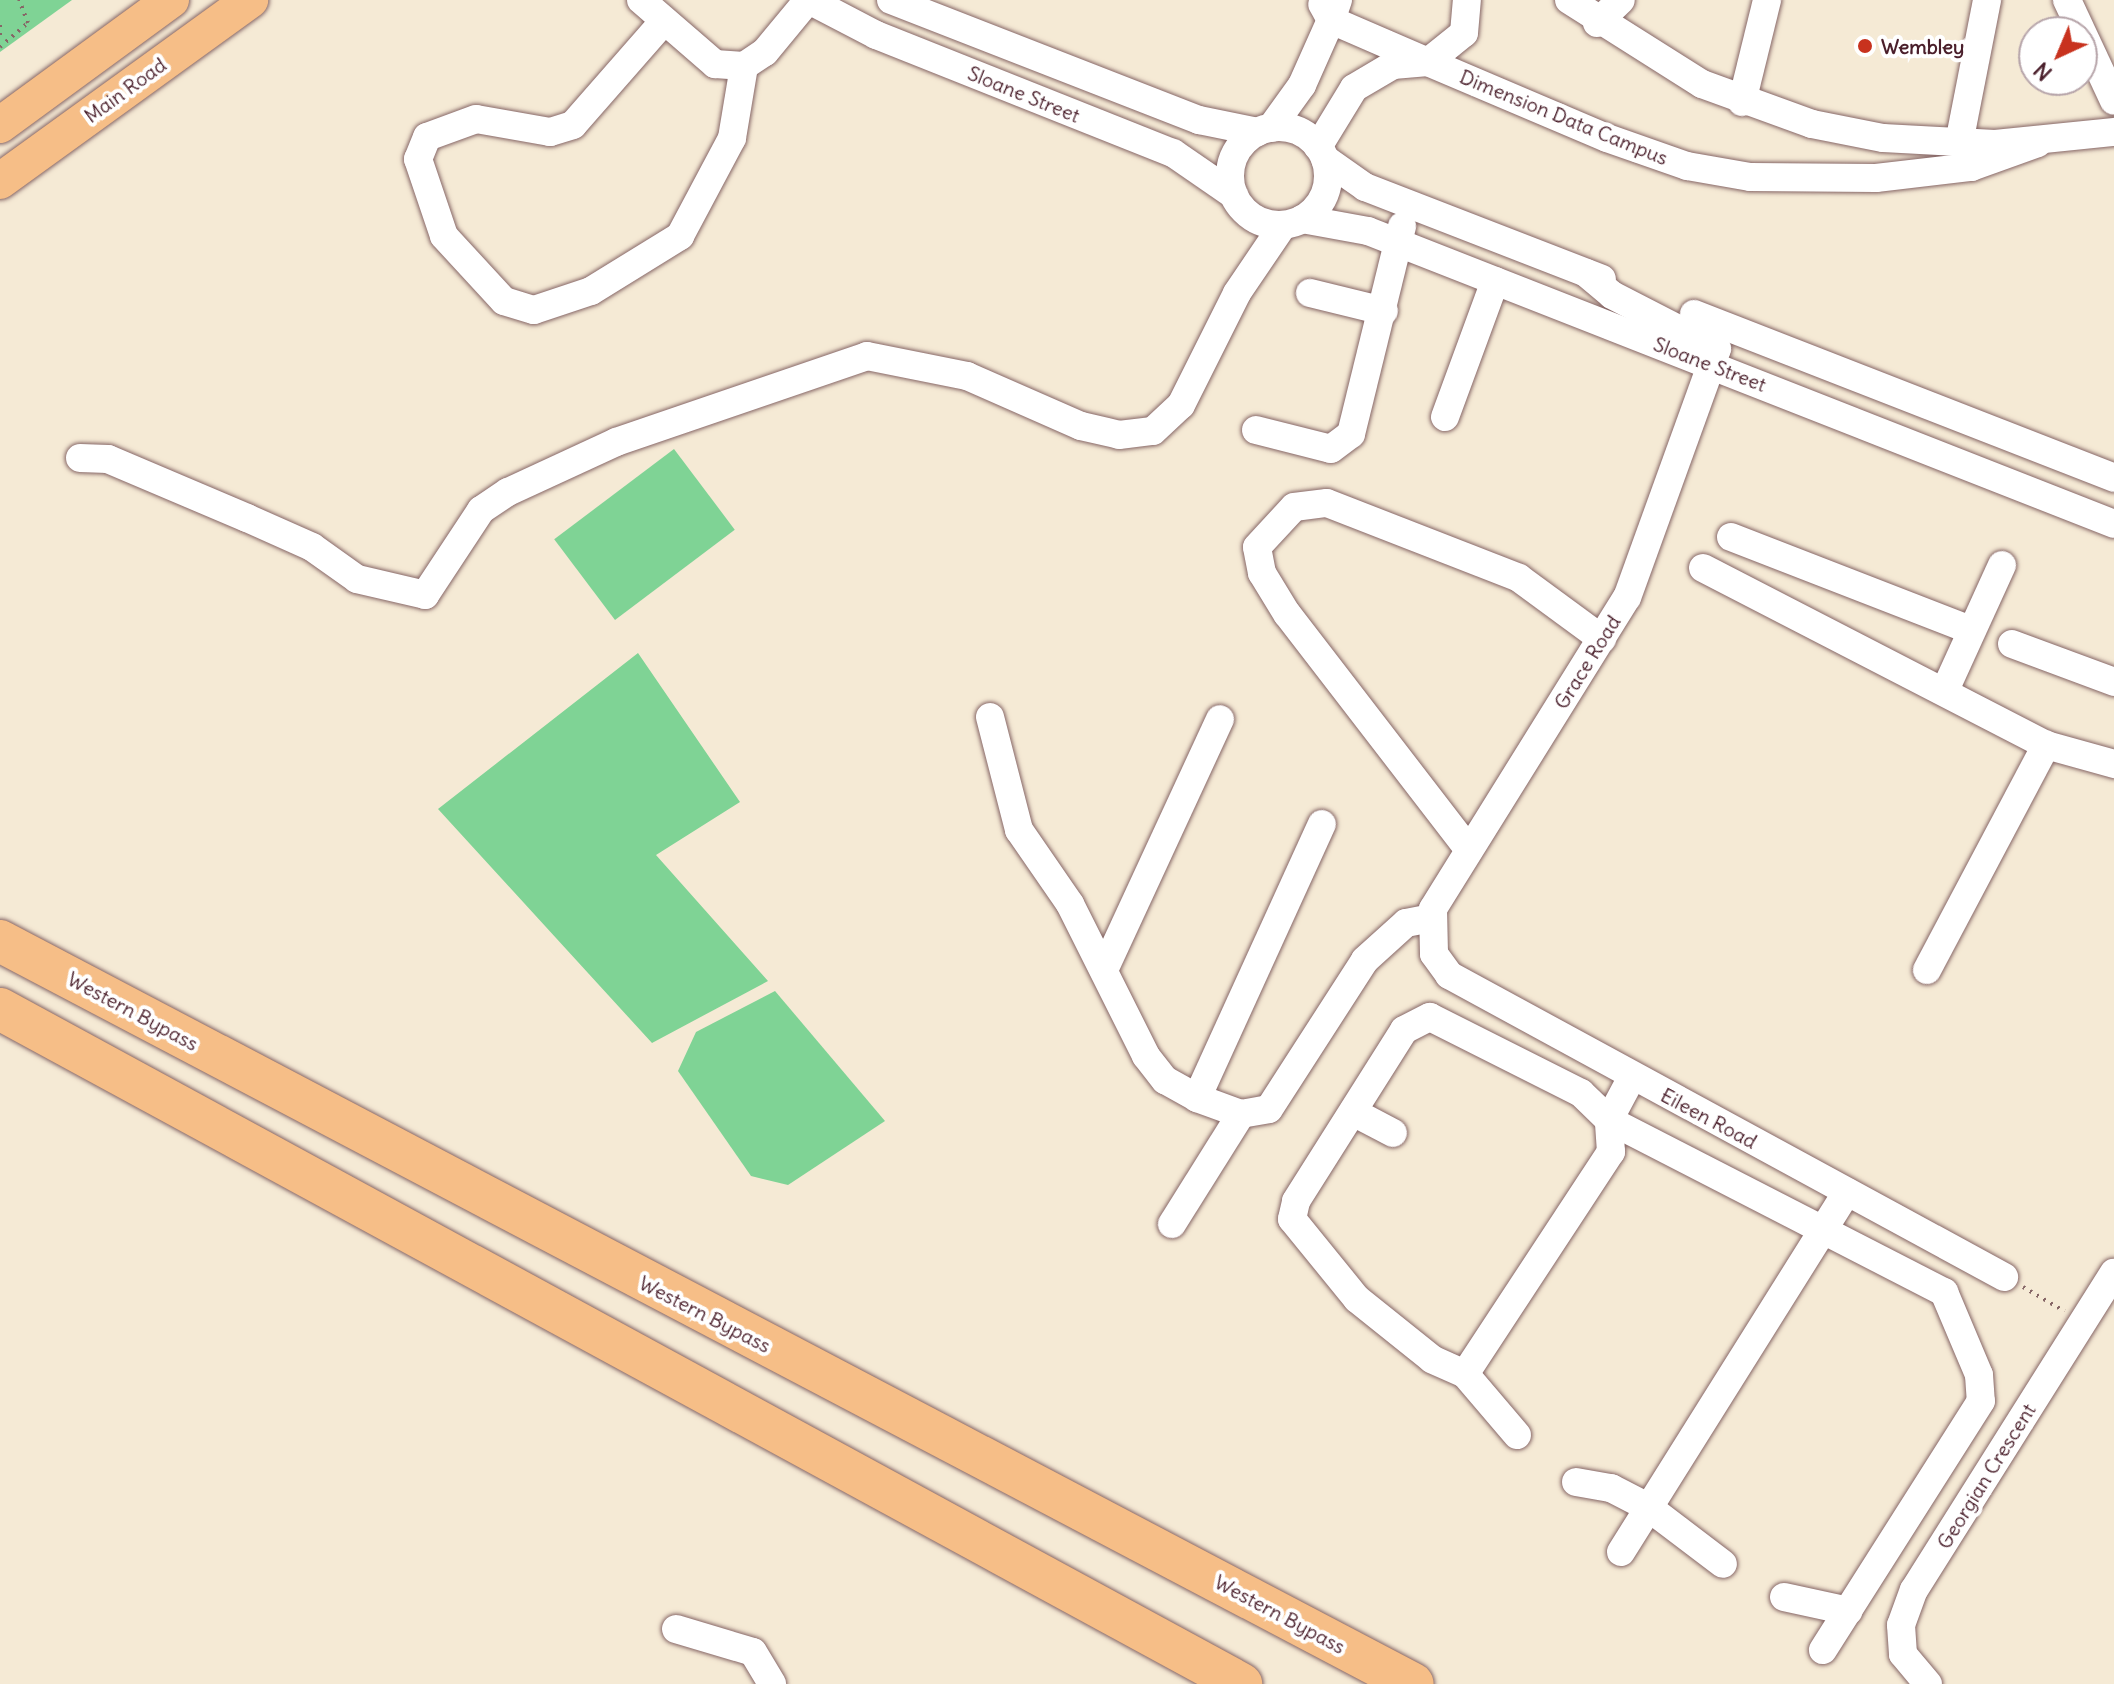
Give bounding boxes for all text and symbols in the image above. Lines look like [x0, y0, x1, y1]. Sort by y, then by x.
north arrow [2018, 16, 2098, 96]
place label: Wembley [1881, 34, 1964, 58]
marker: Wembley [1856, 37, 1874, 55]
street label: Main Road [79, 52, 171, 128]
text: N [2028, 56, 2058, 87]
street label: Sloane Street [964, 61, 1084, 127]
street label: Dimension Data Campus [1456, 64, 1672, 170]
street label: Sloane Street [1650, 332, 1770, 396]
street label: Grace Road [1549, 611, 1625, 713]
street label: Western Bypass [64, 966, 202, 1056]
street label: Eileen Road [1657, 1083, 1761, 1153]
street label: Western Bypass [635, 1270, 775, 1358]
street label: Georgian Crescent [1932, 1399, 2040, 1553]
street label: Western Bypass [1211, 1569, 1349, 1659]

